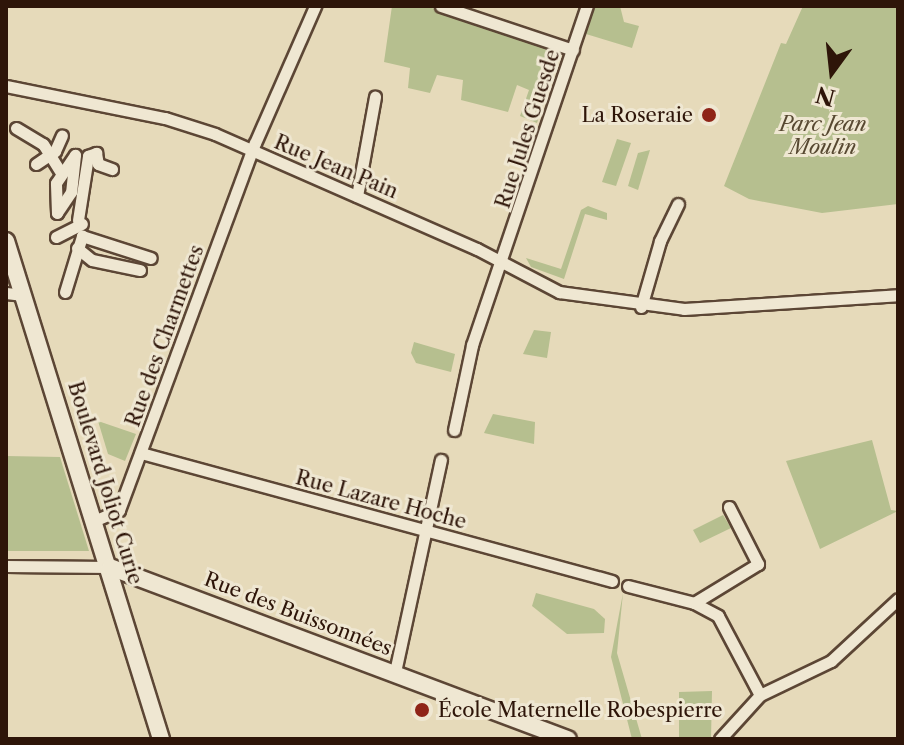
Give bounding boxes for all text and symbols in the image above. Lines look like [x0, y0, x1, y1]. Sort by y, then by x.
north arrow [792, 32, 872, 112]
street label: Rue Jules Guesde [491, 47, 565, 211]
text: N [813, 80, 838, 111]
place label: La Roseraie [581, 103, 693, 127]
marker: La Roseraie [700, 106, 718, 124]
park label: Parc Jean Moulin [780, 113, 866, 160]
street label: Rue Jean Pain [271, 130, 401, 204]
street label: Rue des Charmettes [121, 242, 209, 430]
street label: Boulevard Joliot Curie [63, 379, 147, 587]
street label: Rue Lazare Hoche [293, 466, 469, 534]
street label: Rue des Buissonnées [201, 567, 395, 661]
place label: École Maternelle Robespierre [438, 698, 723, 722]
marker: École Maternelle Robespierre [413, 701, 431, 719]

